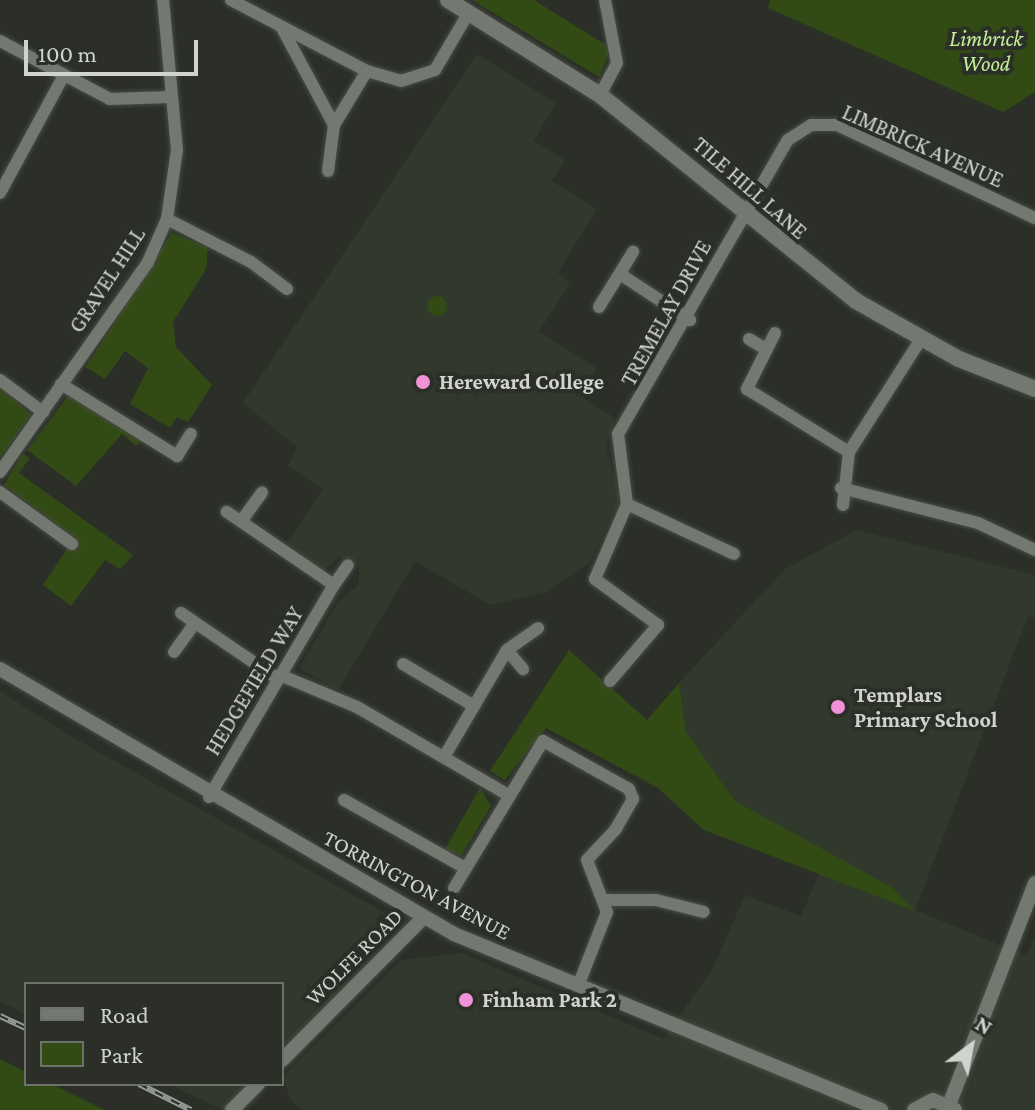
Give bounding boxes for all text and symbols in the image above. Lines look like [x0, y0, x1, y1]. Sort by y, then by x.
scale bar [28, 24, 202, 74]
park label: Limbrick Wood [949, 25, 1023, 76]
text: 100 m [38, 40, 97, 67]
street label: LIMBRICK AVENUE [838, 99, 1008, 193]
street label: TILE HILL LANE [687, 131, 813, 245]
street label: GRAVEL HILL [63, 222, 151, 338]
street label: TREMELAY DRIVE [615, 235, 717, 391]
place label: Hereward College [439, 369, 604, 395]
marker: Hereward College [414, 373, 432, 391]
street label: HEDGEFIELD WAY [199, 602, 309, 760]
place label: Templars Primary School [854, 681, 997, 732]
marker: Templars Primary School [829, 698, 847, 716]
street label: TORRINGTON AVENUE [319, 824, 515, 946]
street label: WOLFE ROAD [300, 903, 408, 1011]
legend [24, 982, 284, 1086]
place label: Finham Park 2 [482, 987, 617, 1013]
marker: Finham Park 2 [457, 991, 475, 1009]
text: Road [100, 1001, 149, 1028]
north arrow [931, 1006, 1011, 1086]
text: N [971, 1011, 997, 1040]
text: Park [100, 1041, 143, 1068]

